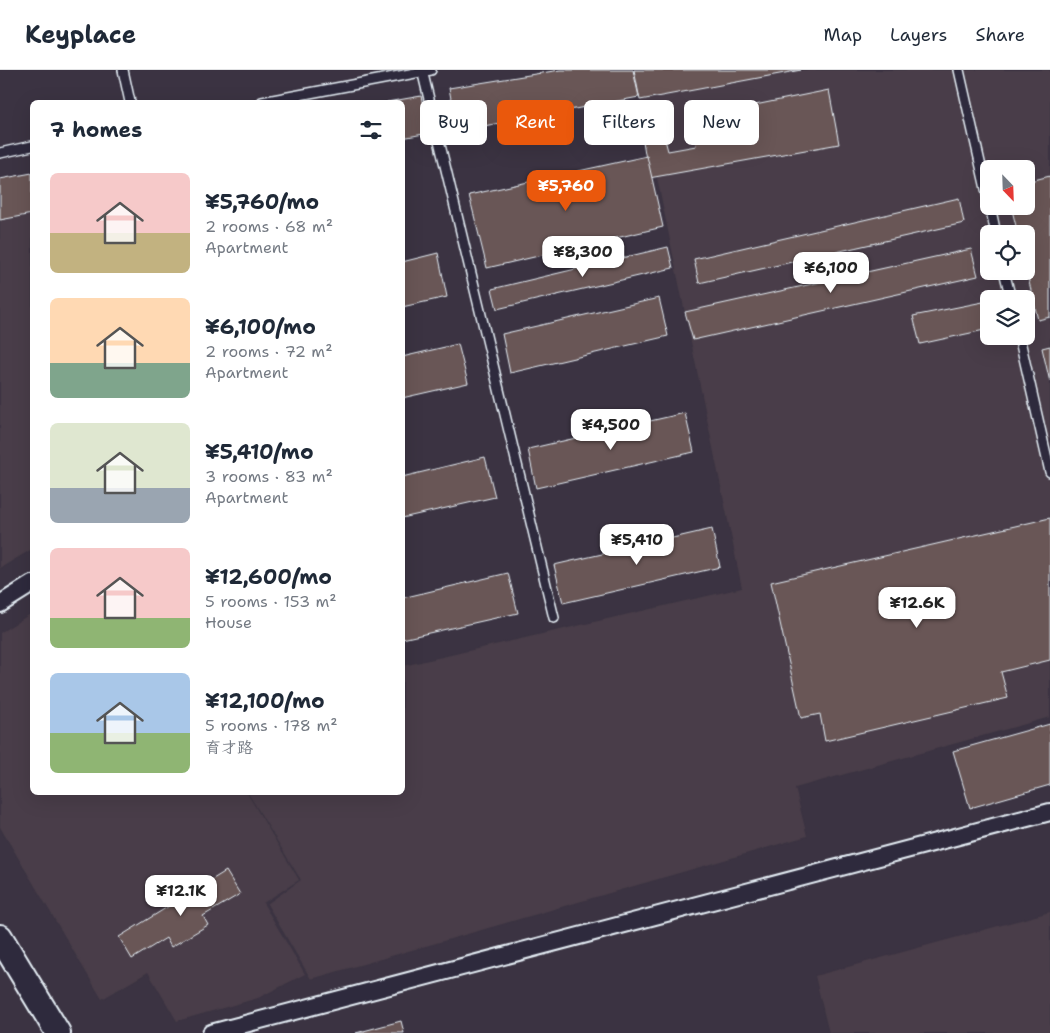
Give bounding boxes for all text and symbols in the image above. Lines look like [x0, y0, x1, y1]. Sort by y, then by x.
text: Keyplace [25, 19, 136, 51]
text: Map [824, 23, 862, 47]
text: Layers [890, 23, 947, 47]
text: Share [975, 23, 1025, 47]
chip: Buy [420, 100, 487, 145]
chip: Rent [497, 100, 574, 145]
chip: Filters [584, 100, 674, 145]
chip: New [684, 100, 759, 145]
text: 7 homes [50, 116, 142, 144]
icon: filters [357, 116, 385, 144]
north arrow [980, 160, 1035, 215]
map controls [980, 160, 1035, 345]
pin: ¥5,760 [525, 170, 607, 212]
text: ¥5,760 [538, 175, 594, 196]
text: ¥5,760/mo [205, 188, 319, 216]
icon: home [90, 193, 150, 253]
text: 2 rooms · 68 m² [205, 216, 333, 237]
button: locate [980, 225, 1035, 280]
pin: ¥8,300 [542, 236, 624, 278]
text: Apartment [205, 237, 288, 258]
text: ¥8,300 [553, 241, 613, 262]
pin: ¥6,100 [790, 252, 872, 294]
text: ¥6,100 [804, 257, 858, 278]
button: layers [980, 290, 1035, 345]
text: ¥6,100/mo [205, 313, 316, 341]
icon: home [90, 318, 150, 378]
text: 2 rooms · 72 m² [205, 341, 333, 362]
text: Apartment [205, 362, 288, 383]
pin: ¥4,500 [570, 408, 652, 451]
text: ¥4,500 [582, 414, 640, 435]
text: ¥5,410/mo [205, 438, 314, 466]
icon: home [90, 443, 150, 503]
text: 3 rooms · 83 m² [205, 466, 333, 487]
text: Apartment [205, 487, 288, 508]
pin: ¥5,410 [596, 524, 678, 566]
text: ¥5,410 [611, 529, 663, 550]
text: ¥12,600/mo [205, 563, 332, 591]
icon: home [90, 568, 150, 628]
pin: ¥12.6K [876, 586, 958, 629]
text: 5 rooms · 153 m² [205, 591, 337, 612]
text: ¥12.6K [889, 592, 945, 613]
text: House [205, 612, 252, 633]
text: ¥12,100/mo [205, 687, 325, 715]
icon: home [90, 693, 150, 753]
text: 5 rooms · 178 m² [205, 715, 338, 736]
text: 育才路 [205, 737, 253, 758]
pin: ¥12.1K [140, 874, 222, 917]
text: ¥12.1K [156, 880, 206, 901]

